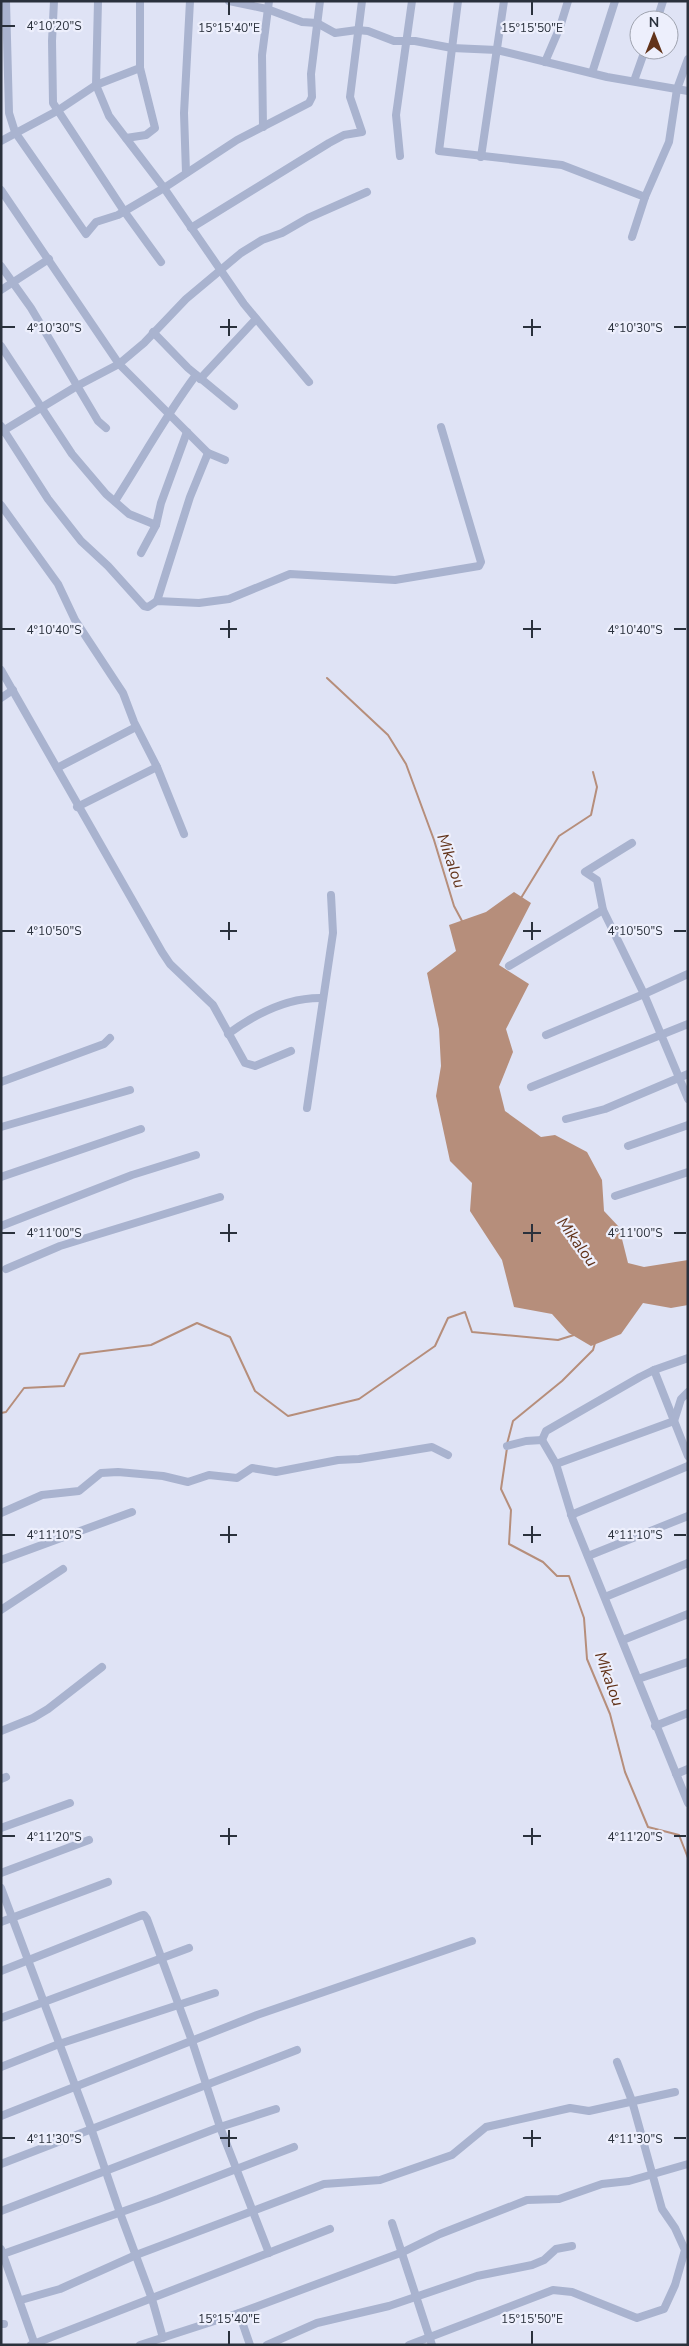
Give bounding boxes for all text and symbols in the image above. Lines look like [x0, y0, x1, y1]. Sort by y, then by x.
north arrow [629, 10, 679, 60]
text: N [649, 13, 659, 32]
text: 4°10'20"S [26, 18, 82, 34]
text: 15°15'40"E [198, 20, 260, 36]
text: 15°15'50"E [501, 20, 563, 36]
text: 4°10'30"S [26, 320, 82, 336]
text: 4°10'30"S [607, 320, 663, 336]
text: 4°10'40"S [26, 622, 82, 638]
text: 4°10'40"S [607, 622, 663, 638]
water label: Mikalou [431, 831, 471, 891]
text: 4°10'50"S [26, 923, 82, 939]
text: 4°10'50"S [607, 923, 663, 939]
water label: Mikalou [552, 1213, 602, 1271]
text: 4°11'00"S [26, 1225, 82, 1241]
text: 4°11'00"S [607, 1225, 663, 1241]
text: 4°11'10"S [26, 1527, 82, 1543]
text: 4°11'10"S [607, 1527, 663, 1543]
water label: Mikalou [589, 1649, 629, 1709]
text: 4°11'20"S [26, 1829, 82, 1845]
text: 4°11'20"S [607, 1829, 663, 1845]
text: 4°11'30"S [26, 2131, 82, 2147]
text: 4°11'30"S [607, 2131, 663, 2147]
text: 15°15'40"E [198, 2311, 260, 2327]
text: 15°15'50"E [501, 2311, 563, 2327]

